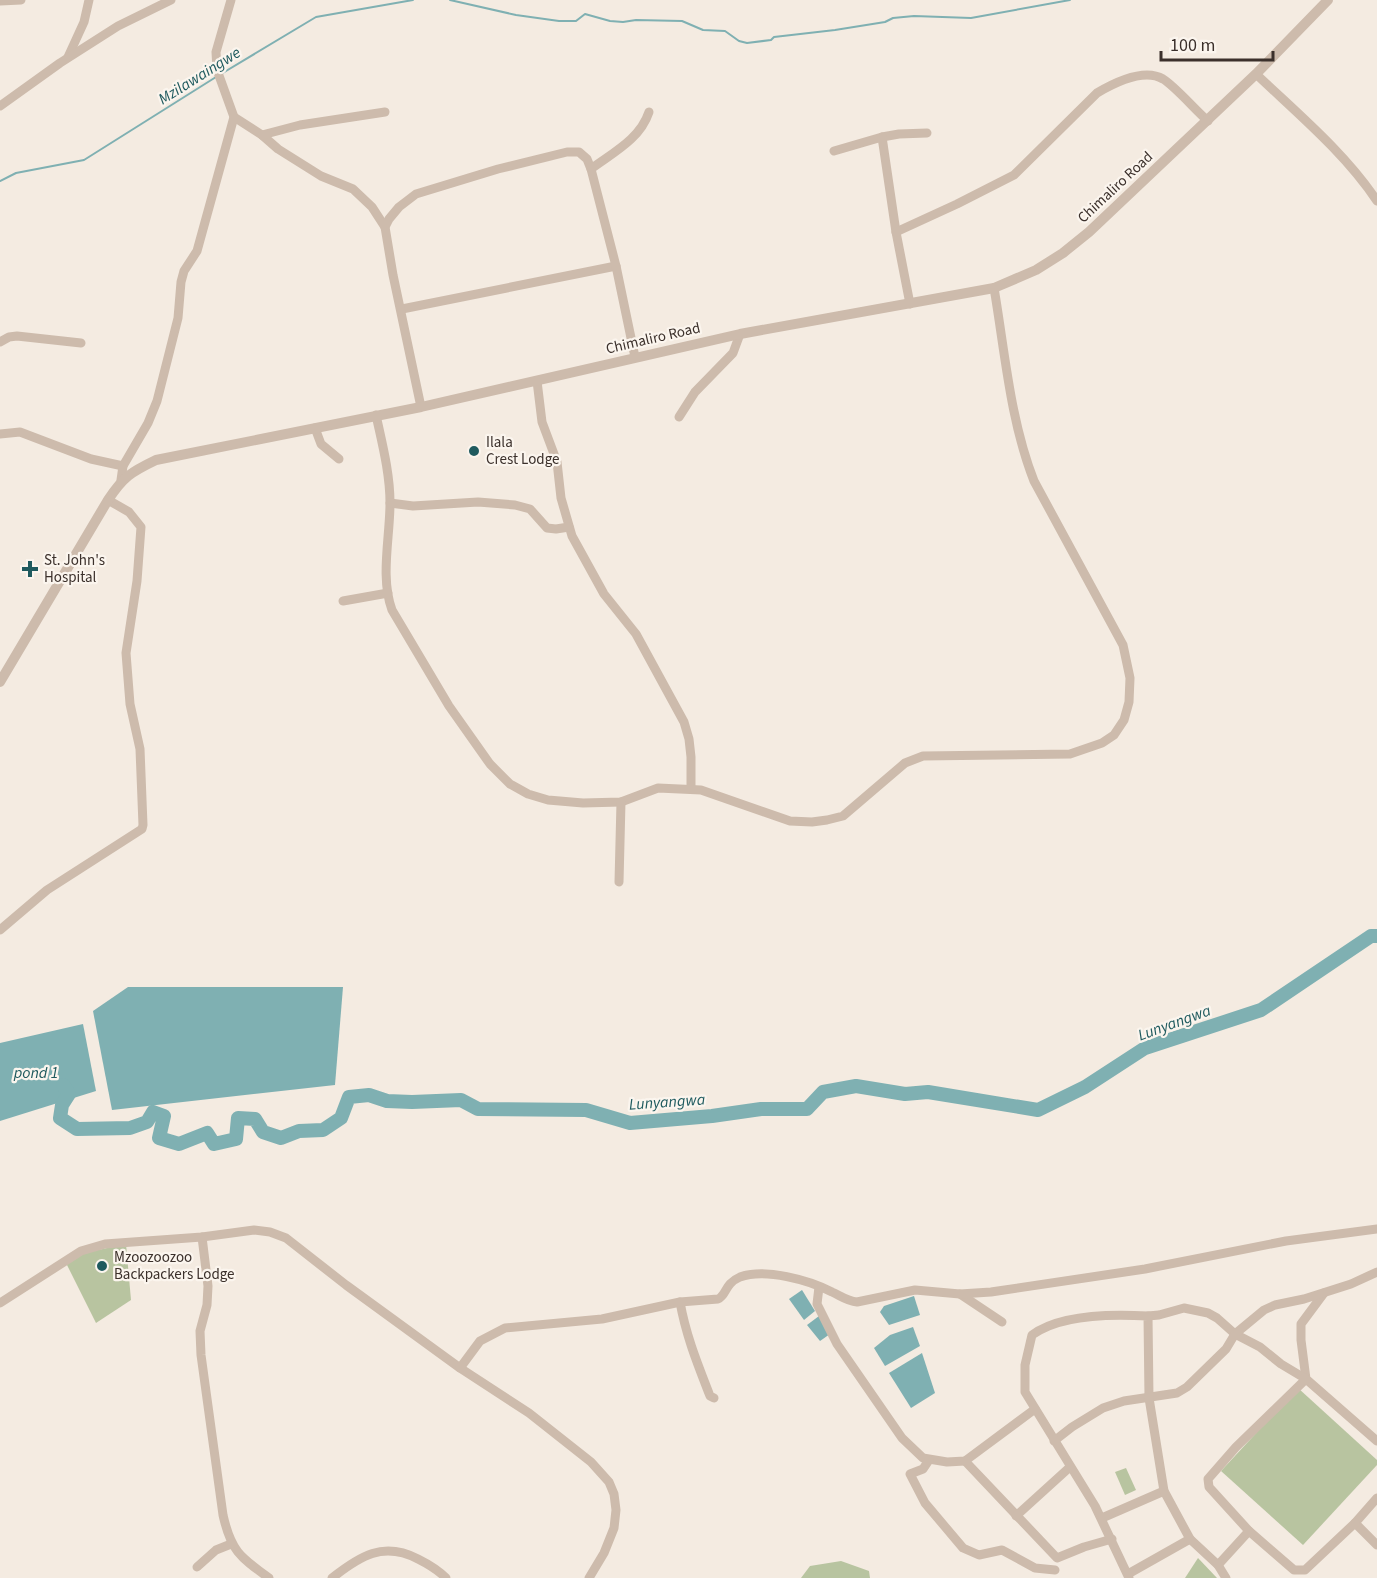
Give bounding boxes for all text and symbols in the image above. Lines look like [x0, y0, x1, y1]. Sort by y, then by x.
scale bar [1161, 24, 1274, 62]
text: 100 m [1170, 33, 1215, 58]
water label: Mzilawaingwe [154, 42, 245, 110]
street label: Chimaliro Road [1073, 147, 1158, 228]
street label: Chimaliro Road [604, 317, 702, 360]
place label: Ilala Crest Lodge [486, 432, 559, 470]
marker: Ilala Crest Lodge [467, 444, 481, 458]
place label: St. John's Hospital [44, 550, 105, 588]
marker: St. John's Hospital [21, 560, 39, 578]
water label: Lunyangwa [1135, 999, 1214, 1046]
water label: pond 1 [13, 1062, 58, 1084]
water label: Lunyangwa [628, 1088, 706, 1116]
place label: Mzoozoozoo Backpackers Lodge [114, 1247, 235, 1285]
marker: Mzoozoozoo Backpackers Lodge [95, 1259, 109, 1273]

